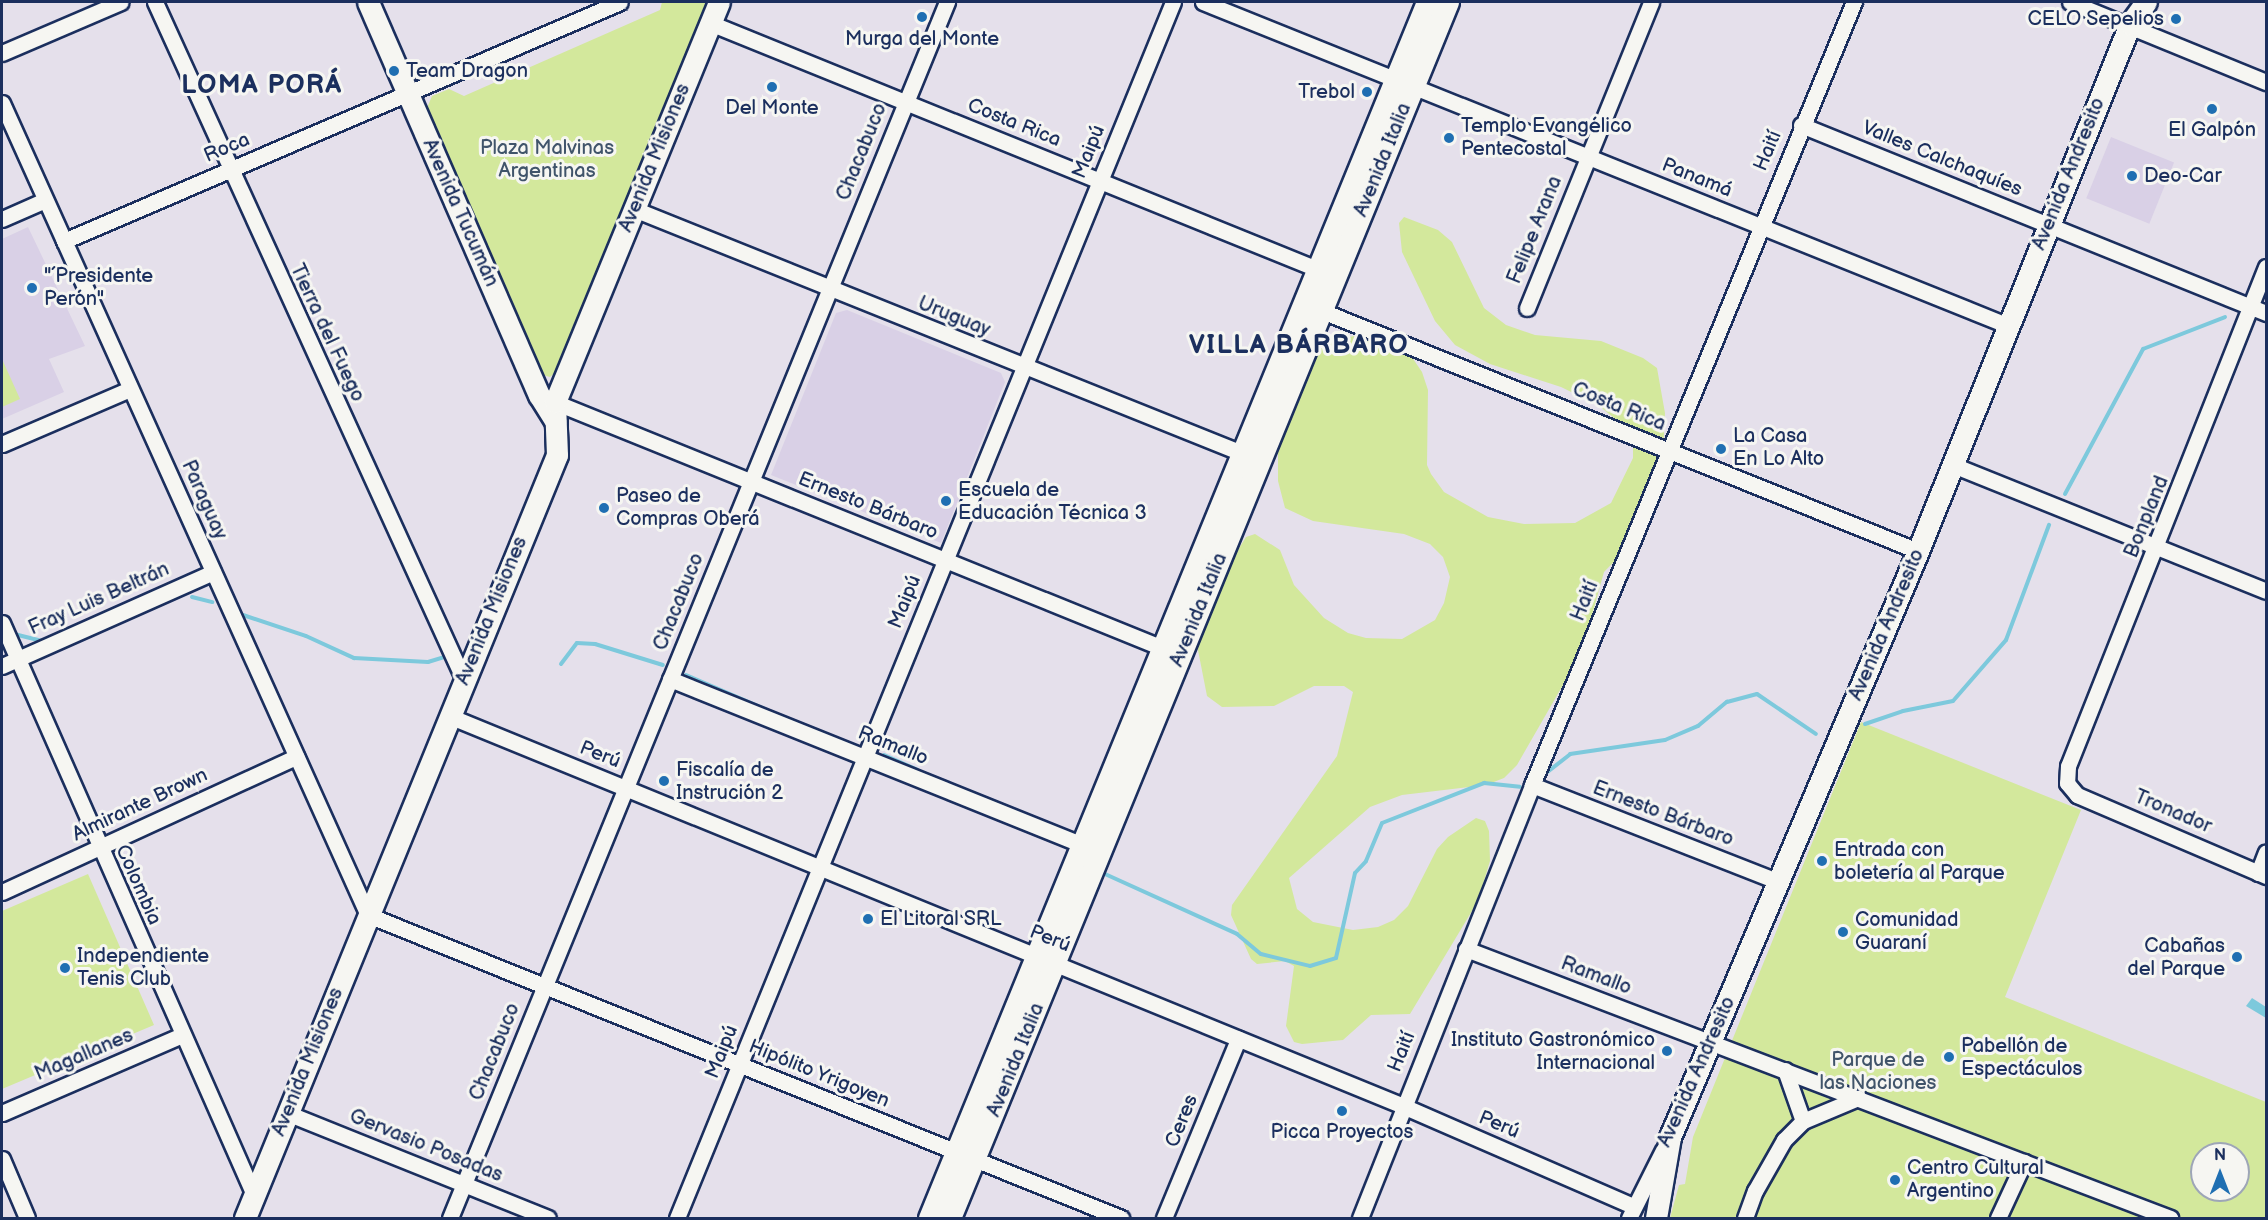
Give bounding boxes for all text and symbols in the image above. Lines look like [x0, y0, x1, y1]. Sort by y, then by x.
place label: CELO Sepelios [2027, 7, 2164, 31]
marker: Murga del Monte [915, 10, 929, 24]
marker: CELO Sepelios [2169, 12, 2183, 26]
place label: Murga del Monte [845, 27, 999, 51]
place label: Team Dragon [406, 59, 528, 83]
marker: Team Dragon [387, 64, 401, 78]
district label: LOMA PORÁ [181, 70, 343, 102]
street label: Avenida Misiones [614, 80, 696, 236]
marker: Del Monte [765, 80, 779, 94]
place label: Trebol [1298, 80, 1355, 104]
marker: Trebol [1360, 85, 1374, 99]
street label: Costa Rica [964, 93, 1064, 153]
street label: Avenida Andresito [2027, 94, 2111, 254]
place label: Del Monte [725, 96, 819, 120]
street label: Chacabuco [832, 100, 892, 204]
street label: Avenida Italia [1349, 100, 1417, 220]
marker: El Galpón [2205, 102, 2219, 116]
place label: Templo Evangélico Pentecostal [1461, 114, 1632, 161]
street label: Valles Calchaquíes [1859, 116, 2025, 202]
place label: El Galpón [2168, 118, 2256, 142]
street label: Maipú [1067, 122, 1111, 182]
street label: Haití [1749, 127, 1787, 175]
street label: Roca [200, 128, 254, 168]
marker: Templo Evangélico Pentecostal [1442, 131, 1456, 145]
street label: Avenida Tucumán [417, 135, 503, 291]
park label: Plaza Malvinas Argentinas [480, 136, 614, 183]
street label: Panamá [1658, 153, 1736, 203]
place label: Deo-Car [2144, 164, 2222, 188]
marker: Deo-Car [2125, 169, 2139, 183]
street label: Felipe Arana [1502, 173, 1568, 287]
street label: Tierra del Fuego [285, 260, 369, 406]
place label: "´Presidente Perón" [44, 264, 153, 311]
marker: "´Presidente Perón" [25, 281, 39, 295]
street label: Uruguay [914, 292, 994, 342]
district label: VILLA BÁRBARO [1189, 330, 1409, 362]
street label: Costa Rica [1569, 377, 1669, 437]
place label: La Casa En Lo Alto [1733, 425, 1824, 472]
marker: La Casa En Lo Alto [1714, 442, 1728, 456]
street label: Paraguay [176, 457, 232, 543]
street label: Ernesto Bárbaro [795, 467, 941, 545]
street label: Bonpland [2120, 472, 2174, 562]
place label: Escuela de Educación Técnica 3 [958, 478, 1147, 525]
place label: Paseo de Compras Oberá [616, 484, 760, 531]
marker: Escuela de Educación Técnica 3 [939, 494, 953, 508]
marker: Paseo de Compras Oberá [597, 501, 611, 515]
street label: Avenida Misiones [451, 533, 533, 689]
street label: Avenida Andresito [1844, 546, 1930, 704]
street label: Chacabuco [649, 550, 709, 654]
street label: Avenida Italia [1165, 550, 1233, 670]
street label: Fray Luis Beltrán [24, 557, 174, 641]
street label: Maipú [883, 572, 927, 632]
street label: Haití [1566, 577, 1604, 625]
street label: Ramallo [854, 721, 932, 771]
street label: Perú [576, 736, 624, 774]
place label: Fiscalía de Instrución 2 [676, 758, 783, 805]
street label: Almirante Brown [69, 763, 211, 847]
marker: Fiscalía de Instrución 2 [657, 774, 671, 788]
street label: Ernesto Bárbaro [1589, 776, 1737, 852]
street label: Tronador [2131, 785, 2215, 839]
place label: Entrada con boletería al Parque [1834, 838, 2005, 885]
street label: Colombia [110, 841, 166, 929]
marker: Entrada con boletería al Parque [1815, 854, 1829, 868]
place label: El Litoral SRL [880, 907, 1002, 931]
place label: Comunidad Guaraní [1855, 909, 1958, 956]
marker: El Litoral SRL [861, 912, 875, 926]
street label: Perú [1026, 920, 1074, 958]
marker: Comunidad Guaraní [1836, 925, 1850, 939]
place label: Cabañas del Parque [2127, 934, 2225, 981]
place label: Independiente Tenis Club [77, 945, 209, 992]
marker: Cabañas del Parque [2230, 950, 2244, 964]
street label: Ramallo [1557, 952, 1635, 1000]
marker: Independiente Tenis Club [58, 961, 72, 975]
street label: Avenida Misiones [267, 984, 349, 1140]
street label: Avenida Andresito [1653, 993, 1741, 1151]
street label: Chacabuco [465, 1000, 525, 1104]
street label: Avenida Italia [982, 1000, 1050, 1120]
street label: Maipú [700, 1022, 744, 1082]
street label: Magallanes [31, 1024, 137, 1086]
street label: Haití [1383, 1028, 1421, 1076]
place label: Instituto Gastronómico Internacional [1451, 1028, 1655, 1075]
place label: Pabellón de Espectáculos [1961, 1034, 2082, 1081]
street label: Hipólito Yrigoyen [745, 1035, 893, 1113]
marker: Instituto Gastronómico Internacional [1660, 1044, 1674, 1058]
park label: Parque de las Naciones [1819, 1048, 1937, 1095]
marker: Pabellón de Espectáculos [1942, 1050, 1956, 1064]
street label: Ceres [1161, 1091, 1203, 1151]
street label: Gervasio Posadas [346, 1104, 506, 1188]
marker: Picca Proyectos [1335, 1104, 1349, 1118]
street label: Perú [1475, 1106, 1523, 1144]
place label: Picca Proyectos [1271, 1120, 1413, 1144]
north arrow [2190, 1142, 2250, 1202]
text: N [2214, 1146, 2226, 1165]
place label: Centro Cultural Argentino [1907, 1156, 2044, 1203]
marker: Centro Cultural Argentino [1888, 1173, 1902, 1187]

